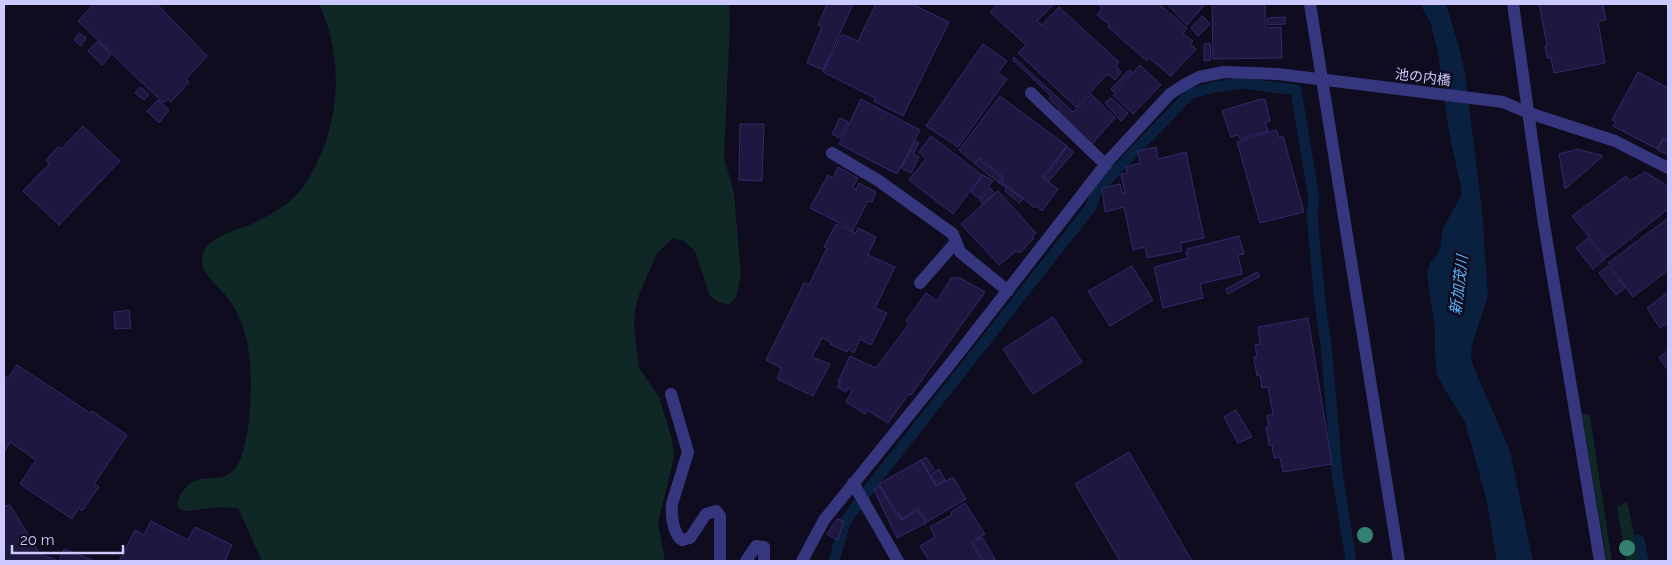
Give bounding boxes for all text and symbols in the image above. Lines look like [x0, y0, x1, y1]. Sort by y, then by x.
street label: 池の内橋 [1394, 66, 1452, 88]
water label: 新加茂川 [1446, 252, 1472, 316]
scale bar [12, 522, 124, 554]
text: 20 m [20, 531, 55, 549]

